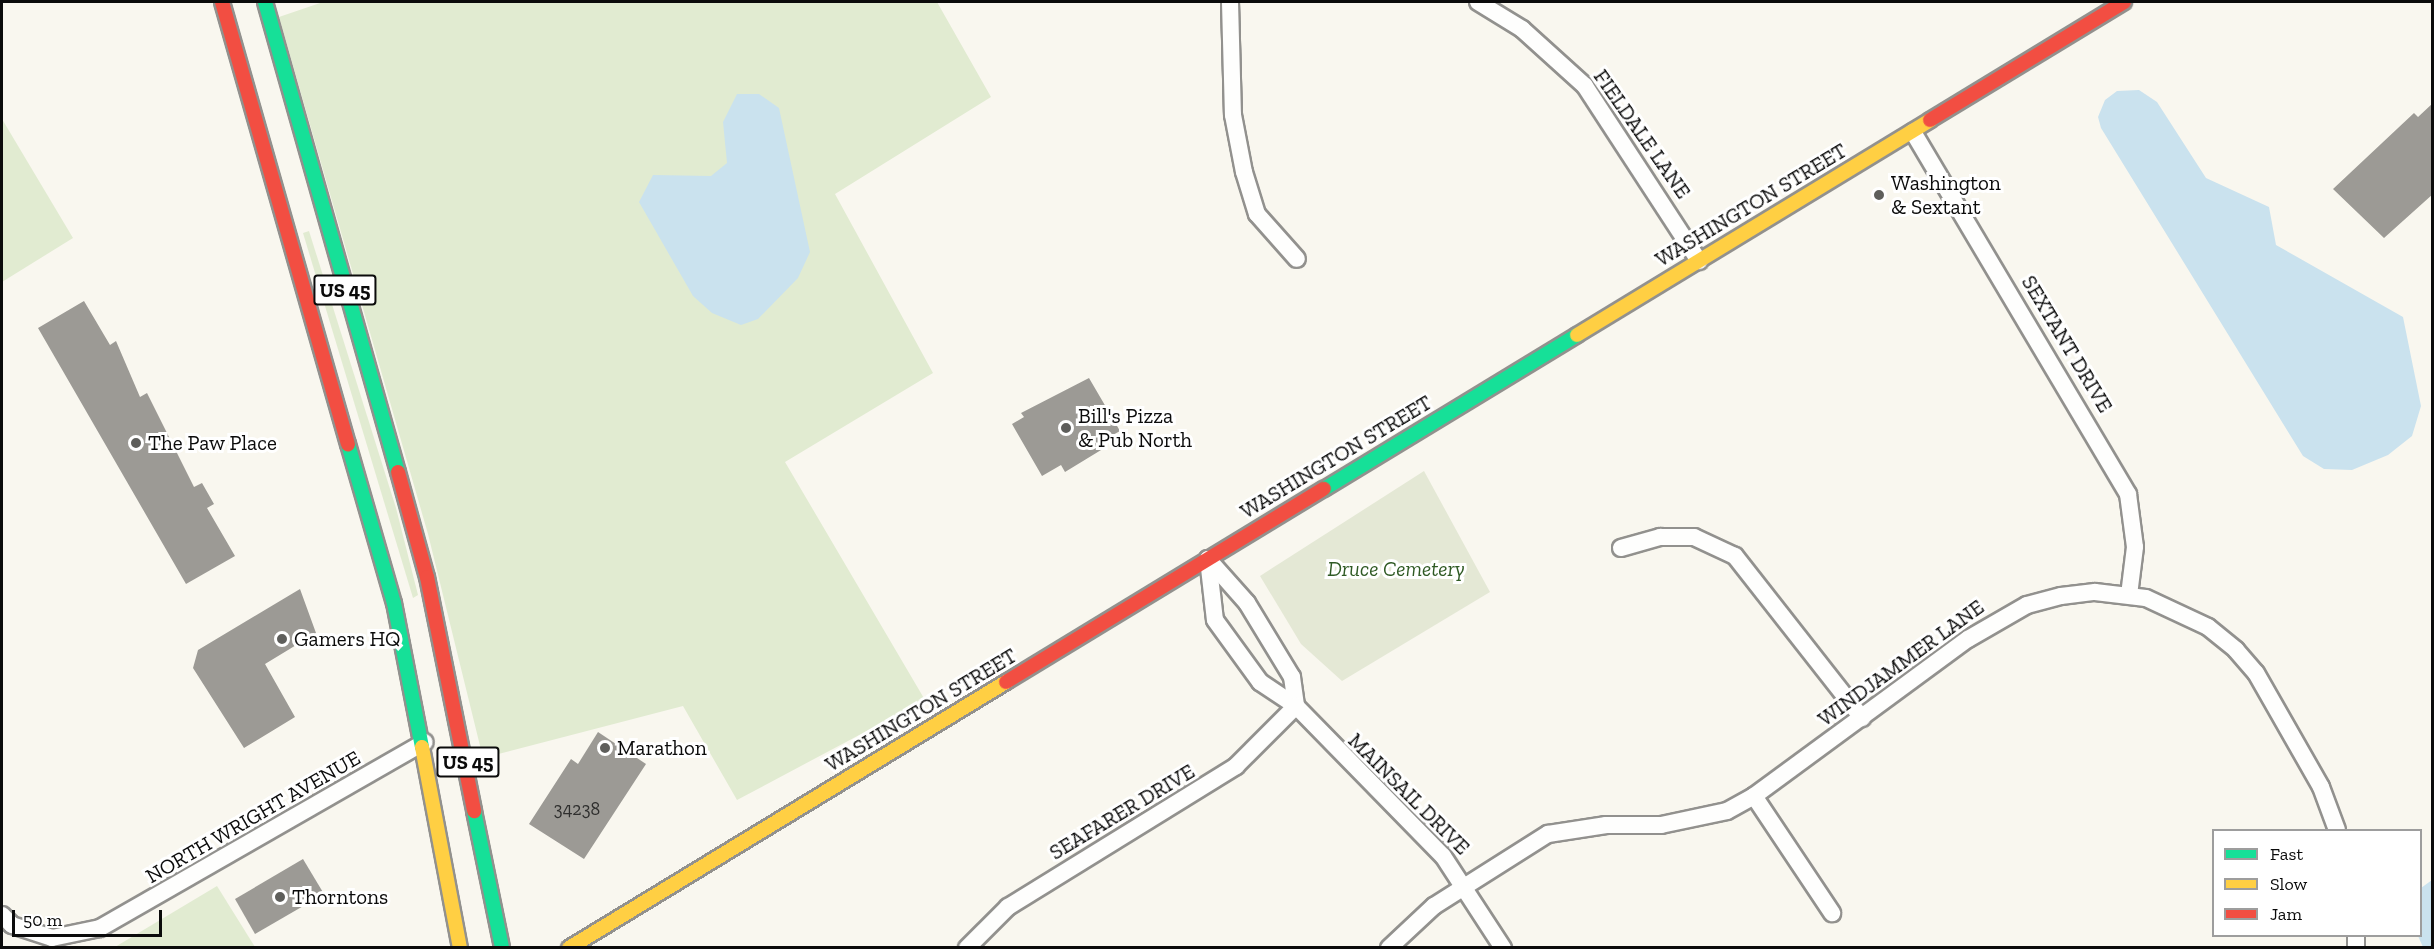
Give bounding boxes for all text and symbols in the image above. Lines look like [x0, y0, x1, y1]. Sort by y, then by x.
street label: FIELDALE LANE [1588, 65, 1696, 203]
street label: WASHINGTON STREET [1651, 138, 1851, 272]
place label: Washington & Sextant [1891, 170, 2001, 220]
marker: Washington & Sextant [1872, 188, 1886, 202]
street label: SEXTANT DRIVE [2016, 271, 2118, 417]
road number: US 45 [312, 273, 378, 307]
street label: WASHINGTON STREET [1236, 390, 1436, 524]
place label: Bill's Pizza & Pub North [1078, 403, 1192, 453]
marker: Bill's Pizza & Pub North [1059, 421, 1073, 435]
place label: The Paw Place [148, 430, 277, 456]
marker: The Paw Place [129, 436, 143, 450]
park label: Druce Cemetery [1327, 556, 1465, 582]
street label: WINDJAMMER LANE [1813, 594, 1989, 732]
place label: Gamers HQ [294, 626, 400, 652]
marker: Gamers HQ [275, 632, 289, 646]
street label: WASHINGTON STREET [821, 643, 1021, 777]
street label: MAINSAIL DRIVE [1343, 728, 1475, 860]
place label: Marathon [617, 735, 707, 761]
marker: Marathon [598, 741, 612, 755]
street label: NORTH WRIGHT AVENUE [141, 745, 365, 889]
road number: US 45 [435, 745, 501, 779]
street label: SEAFARER DRIVE [1045, 759, 1199, 865]
house number: 34238 [554, 798, 600, 820]
legend [2212, 829, 2422, 937]
text: Fast [2270, 843, 2303, 865]
text: Slow [2270, 873, 2307, 895]
place label: Thorntons [292, 884, 388, 910]
marker: Thorntons [273, 890, 287, 904]
scale bar [15, 898, 165, 936]
text: Jam [2270, 903, 2302, 925]
text: 50 m [23, 909, 62, 931]

